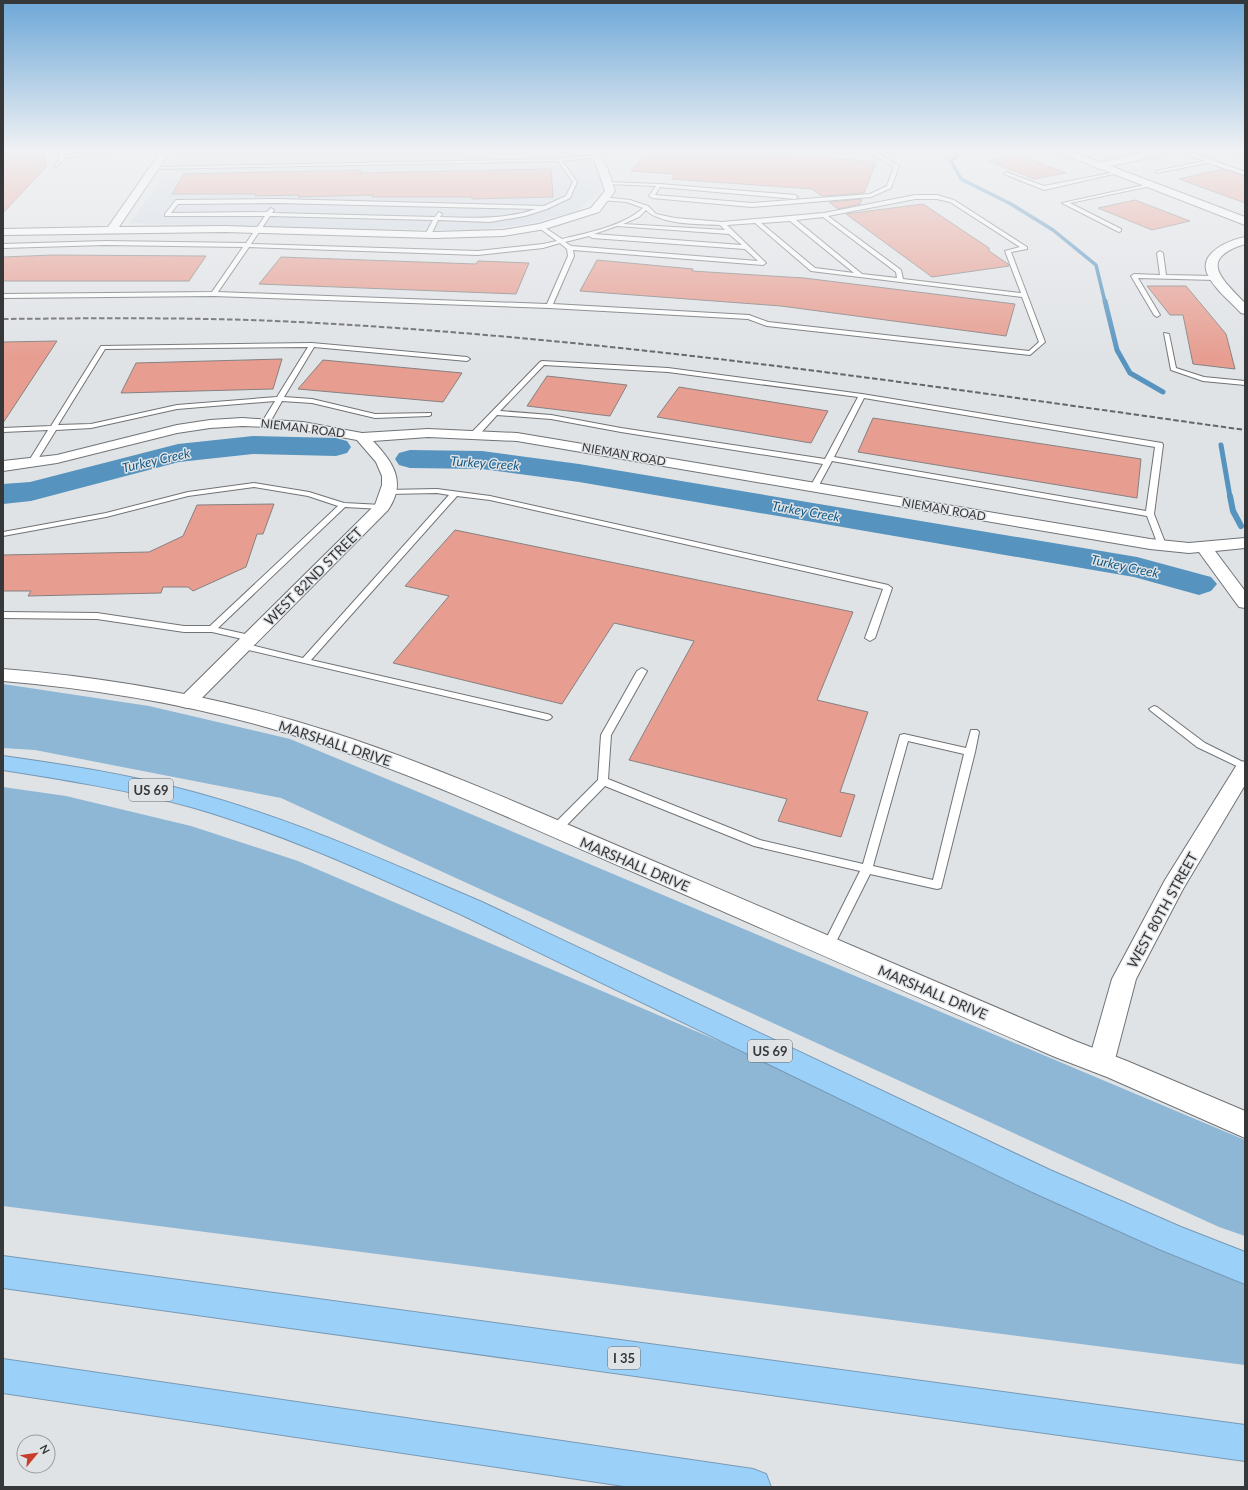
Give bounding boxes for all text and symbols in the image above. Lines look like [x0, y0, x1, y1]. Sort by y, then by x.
street label: NIEMAN ROAD [260, 415, 346, 441]
street label: NIEMAN ROAD [581, 439, 667, 469]
water label: Turkey Creek [121, 444, 192, 476]
water label: Turkey Creek [450, 453, 521, 473]
street label: NIEMAN ROAD [901, 494, 987, 524]
water label: Turkey Creek [771, 497, 842, 525]
street label: WEST 82ND STREET [260, 523, 366, 629]
water label: Turkey Creek [1090, 551, 1161, 581]
street label: MARSHALL DRIVE [277, 717, 393, 769]
road number: US 69 [129, 779, 173, 801]
street label: MARSHALL DRIVE [578, 833, 692, 895]
street label: WEST 80TH STREET [1123, 849, 1201, 971]
street label: MARSHALL DRIVE [876, 961, 990, 1023]
road number: US 69 [748, 1040, 792, 1062]
road number: I 35 [608, 1347, 640, 1369]
north arrow [16, 1434, 56, 1474]
text: N [37, 1442, 53, 1456]

